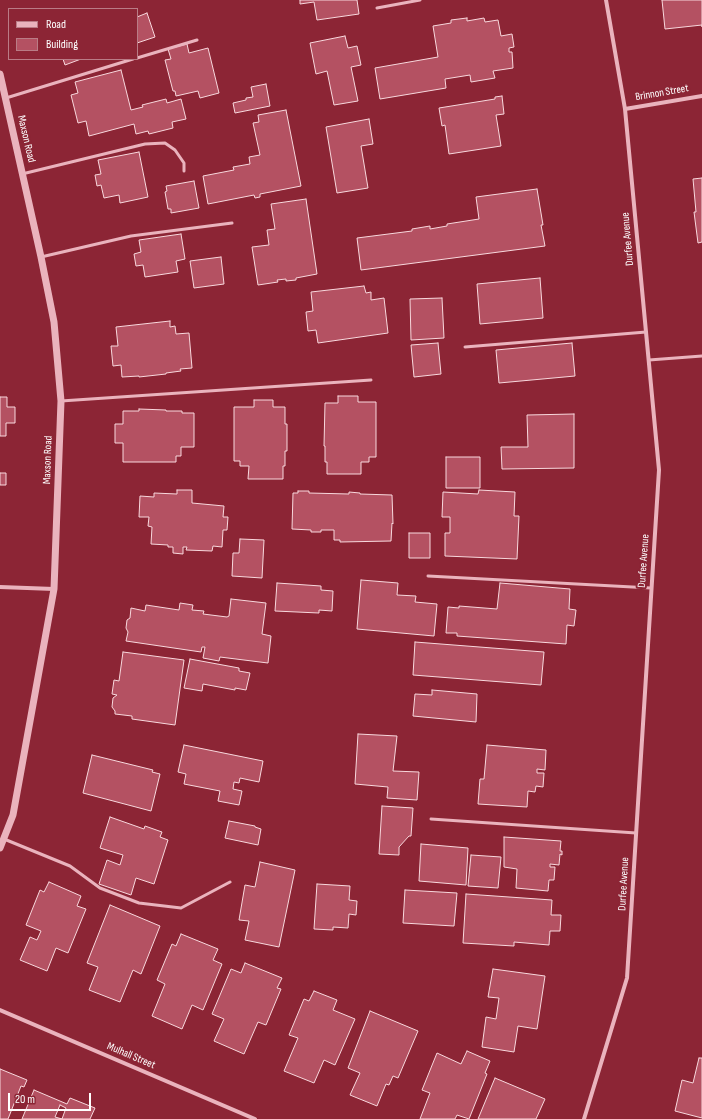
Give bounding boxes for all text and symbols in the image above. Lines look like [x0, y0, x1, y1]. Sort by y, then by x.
legend [8, 8, 138, 60]
text: Road [46, 17, 66, 32]
text: Building [46, 37, 78, 52]
street label: Brinnon Street [634, 82, 690, 104]
street label: Maxson Road [14, 114, 38, 164]
street label: Durfee Avenue [619, 212, 637, 266]
street label: Maxson Road [41, 436, 55, 484]
street label: Durfee Avenue [636, 534, 652, 588]
street label: Durfee Avenue [616, 857, 632, 911]
street label: Mulhall Street [105, 1040, 157, 1072]
scale bar [10, 1085, 93, 1111]
text: 20 m [15, 1092, 35, 1107]

